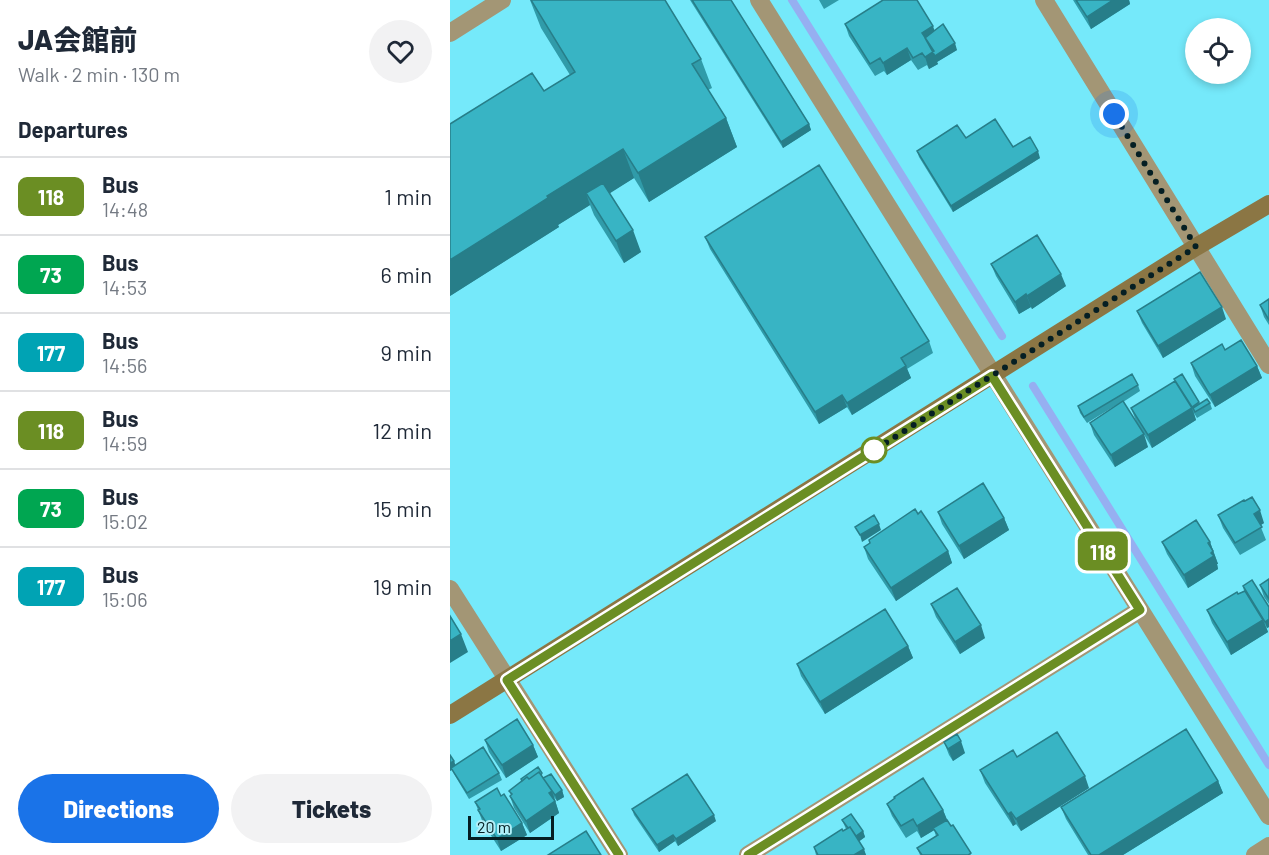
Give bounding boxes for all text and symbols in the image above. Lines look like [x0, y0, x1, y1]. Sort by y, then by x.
map controls [1185, 18, 1251, 84]
button: locate [1185, 18, 1251, 84]
button: heart [369, 20, 432, 83]
text: JA会館前 [18, 22, 137, 56]
text: Walk · 2 min · 130 m [18, 62, 180, 86]
your location [1099, 99, 1129, 129]
text: Departures [18, 116, 128, 142]
text: Bus [102, 171, 139, 197]
text: 1 min [384, 183, 432, 209]
text: 118 [38, 184, 64, 209]
text: 14:48 [102, 197, 148, 221]
text: Bus [102, 249, 139, 275]
text: 6 min [381, 261, 432, 287]
text: 73 [40, 262, 62, 287]
text: 14:53 [102, 275, 147, 299]
text: Bus [102, 327, 139, 353]
text: 9 min [380, 339, 432, 365]
text: 177 [37, 340, 65, 365]
text: 14:56 [102, 353, 147, 377]
text: Bus [102, 405, 139, 431]
text: 12 min [372, 417, 432, 443]
text: 118 [38, 418, 64, 443]
text: 14:59 [102, 431, 148, 455]
unlabelled marker [861, 437, 887, 463]
text: Bus [102, 483, 139, 509]
text: 15 min [373, 495, 432, 521]
text: 73 [40, 496, 62, 521]
text: 15:02 [102, 509, 148, 533]
line badge: 118 [1068, 532, 1138, 570]
text: 118 [1090, 539, 1116, 564]
text: Bus [102, 561, 139, 587]
text: 19 min [373, 573, 432, 599]
text: 177 [37, 574, 65, 599]
text: 15:06 [102, 587, 148, 611]
button: Directions [18, 774, 219, 843]
button: Tickets [231, 774, 432, 843]
scale bar [468, 813, 554, 840]
text: 20 m [477, 817, 511, 836]

